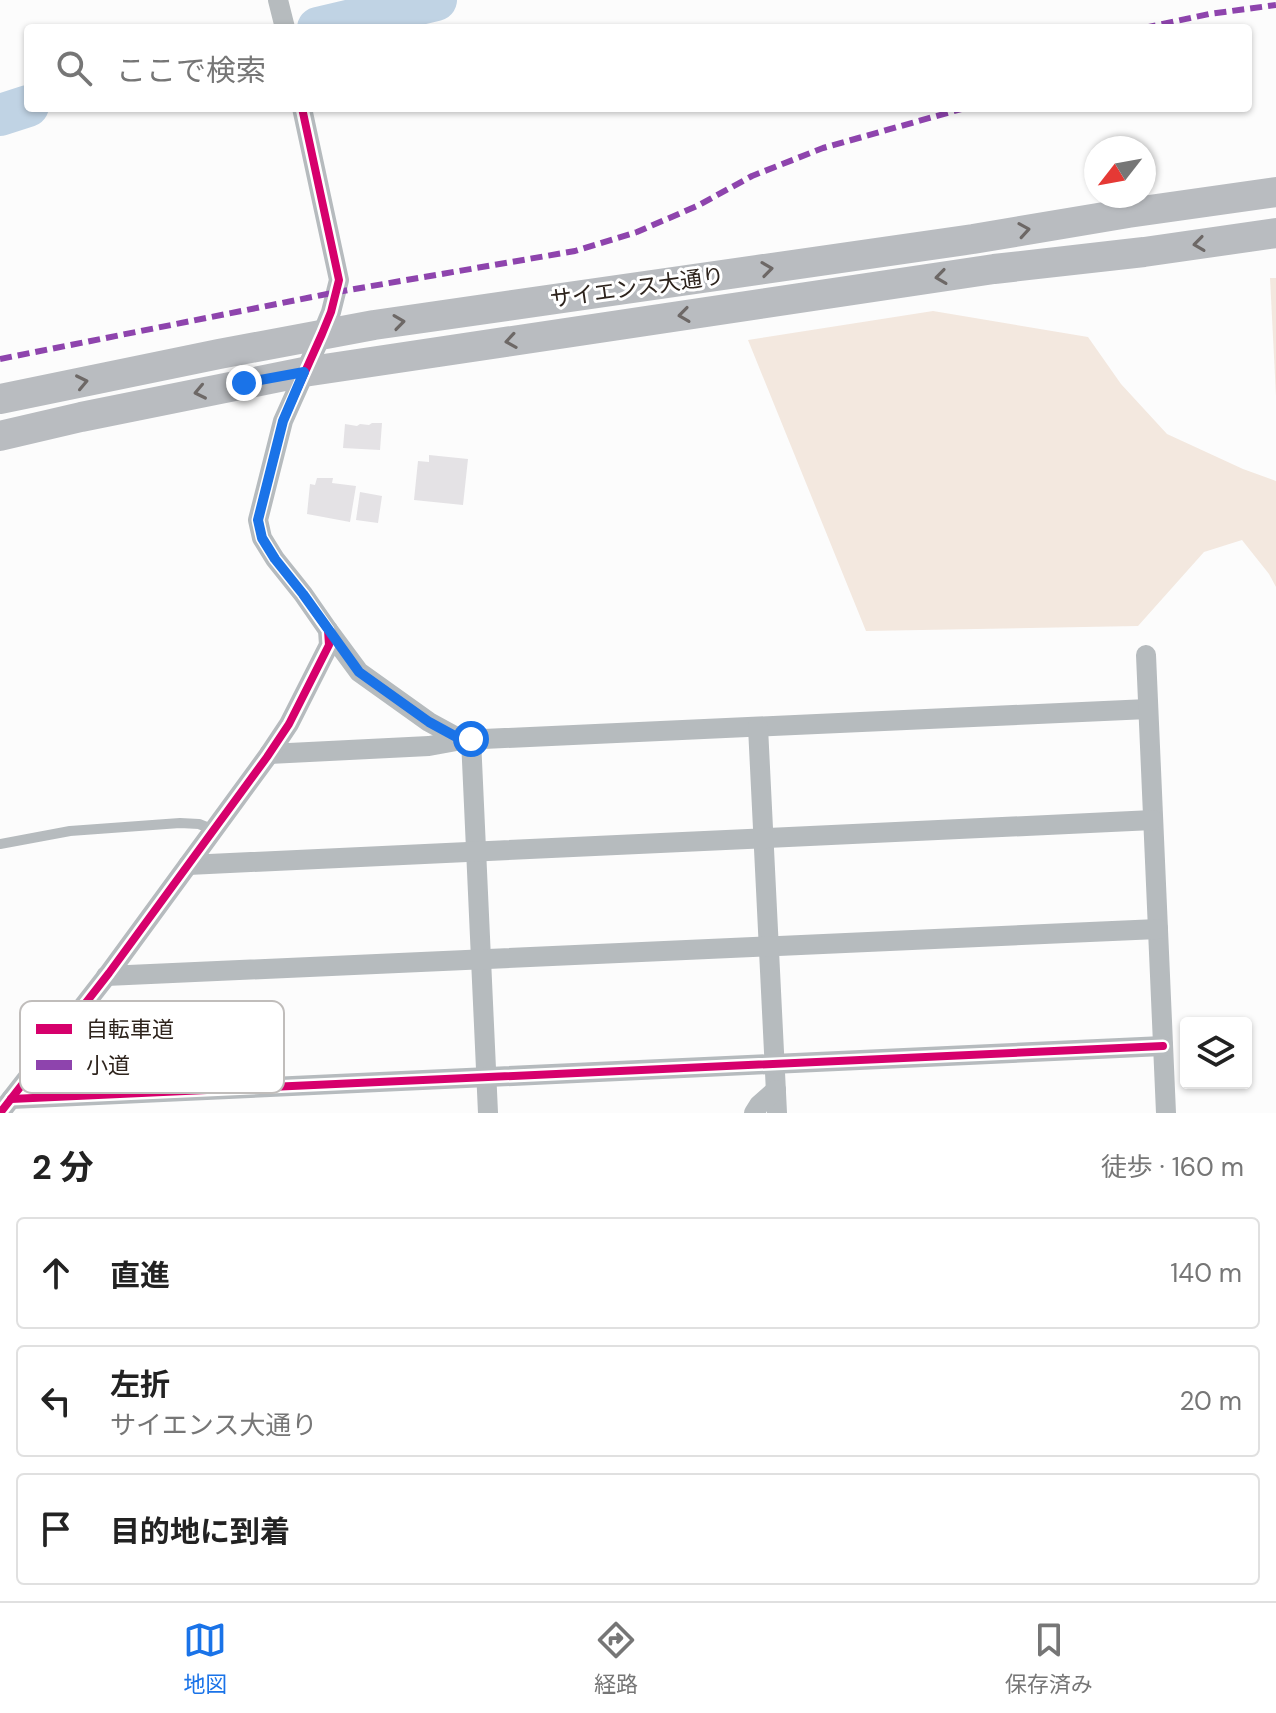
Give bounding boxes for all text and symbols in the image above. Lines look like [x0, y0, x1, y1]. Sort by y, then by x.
search box [24, 24, 1252, 112]
icon: search [52, 46, 96, 90]
text: ここで検索 [116, 51, 266, 90]
north arrow [1084, 136, 1156, 208]
one-way arrow [1018, 223, 1031, 240]
one-way arrow [1192, 235, 1206, 252]
street label: サイエンス大通り [548, 261, 726, 314]
one-way arrow [760, 261, 774, 278]
one-way arrow [934, 268, 948, 285]
one-way arrow [677, 306, 691, 323]
one-way arrow [392, 314, 406, 331]
one-way arrow [504, 332, 518, 349]
route end [226, 365, 262, 401]
one-way arrow [75, 375, 89, 392]
one-way arrow [194, 383, 208, 400]
route start [453, 721, 489, 757]
legend [20, 1001, 284, 1093]
text: 自転車道 [86, 1015, 174, 1044]
map controls [1180, 1017, 1252, 1089]
button: layers [1180, 1017, 1252, 1089]
text: 小道 [86, 1051, 130, 1080]
text: 2 分 [32, 1145, 94, 1190]
text: 徒歩 · 160 m [1101, 1150, 1244, 1184]
icon: ahead [34, 1251, 78, 1295]
text: 直進 [110, 1256, 170, 1295]
text: 140 m [1170, 1256, 1242, 1290]
text: 左折 [110, 1365, 170, 1404]
icon: left [34, 1379, 78, 1423]
text: 20 m [1179, 1384, 1242, 1418]
text: サイエンス大通り [110, 1408, 317, 1442]
icon: arrive [34, 1507, 78, 1551]
text: 目的地に到着 [110, 1512, 290, 1551]
tab: 地図 [183, 1618, 227, 1699]
tab: 経路 [594, 1618, 638, 1699]
tab: 保存済み [1005, 1618, 1093, 1699]

